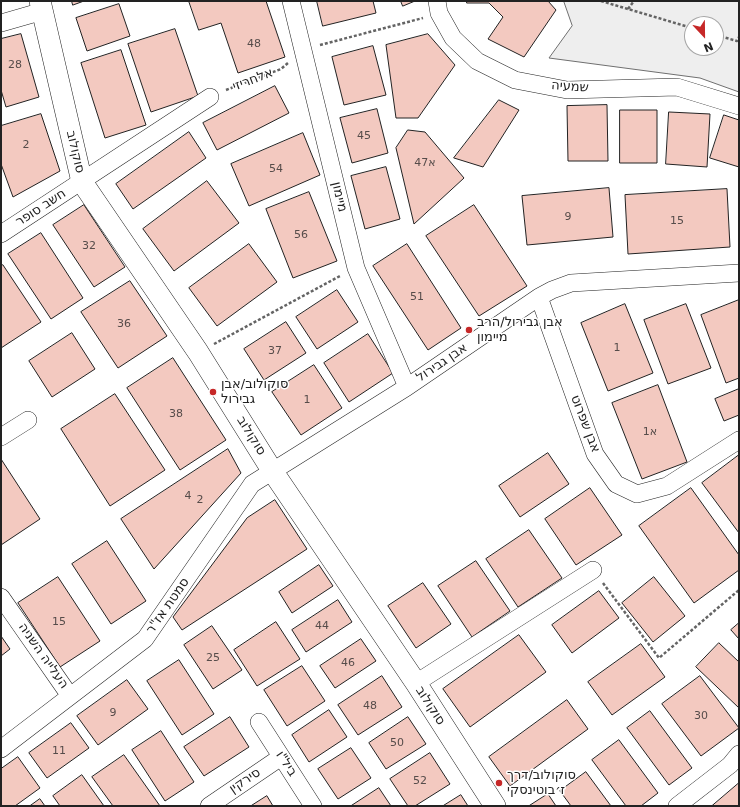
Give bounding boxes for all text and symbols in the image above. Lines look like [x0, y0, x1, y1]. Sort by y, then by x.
north arrow [684, 16, 724, 56]
house number: 48 [247, 37, 261, 51]
text: N [702, 39, 715, 54]
house number: 28 [8, 58, 22, 72]
street label: אלחריזי [230, 65, 276, 95]
street label: שמעיה [551, 78, 589, 96]
street label: סוקולוב [63, 129, 87, 175]
house number: 45 [357, 129, 371, 143]
house number: 2 [23, 138, 29, 152]
house number: א47 [414, 156, 436, 170]
house number: 54 [269, 162, 283, 176]
street label: מיימון [328, 180, 350, 214]
street label: חשב סופר [13, 186, 69, 230]
house number: 9 [565, 210, 571, 224]
house number: 15 [670, 214, 684, 228]
house number: 56 [294, 228, 308, 242]
house number: 32 [82, 239, 96, 253]
house number: 51 [410, 290, 424, 304]
place label: אבן גבירול/הרב מיימון [477, 315, 563, 346]
house number: 36 [117, 317, 131, 331]
marker: אבן גבירול/הרב מיימון [464, 325, 474, 335]
street label: אבן גבירול [414, 340, 470, 386]
house number: 1 [614, 341, 620, 355]
house number: 37 [268, 344, 282, 358]
place label: סוקולוב/אבן גבירול [221, 377, 288, 408]
marker: סוקולוב/אבן גבירול [208, 387, 218, 397]
house number: 1 [304, 393, 310, 407]
street label: אבן שפרוט [567, 393, 603, 455]
house number: 38 [169, 407, 183, 421]
street label: סוקולוב [233, 414, 269, 458]
house number: 1א [643, 425, 657, 439]
house number: 4 [185, 489, 191, 503]
house number: 2 [197, 493, 203, 507]
street label: סמטת אז"ר [143, 575, 193, 637]
house number: 15 [52, 615, 66, 629]
house number: 44 [315, 619, 329, 633]
street label: העלייה השניה [15, 620, 71, 692]
house number: 25 [206, 651, 220, 665]
house number: 46 [341, 656, 355, 670]
street label: סוקולוב [412, 684, 448, 728]
house number: 48 [363, 699, 377, 713]
house number: 9 [110, 706, 116, 720]
house number: 30 [694, 709, 708, 723]
house number: 50 [390, 736, 404, 750]
house number: 11 [52, 744, 66, 758]
street label: ביל"ו [272, 748, 300, 780]
street label: סירקין [226, 765, 264, 797]
place label: סוקולוב/דרך ז׳בוטינסקי [507, 768, 576, 799]
house number: 52 [413, 774, 427, 788]
marker: סוקולוב/דרך ז׳בוטינסקי [494, 778, 504, 788]

